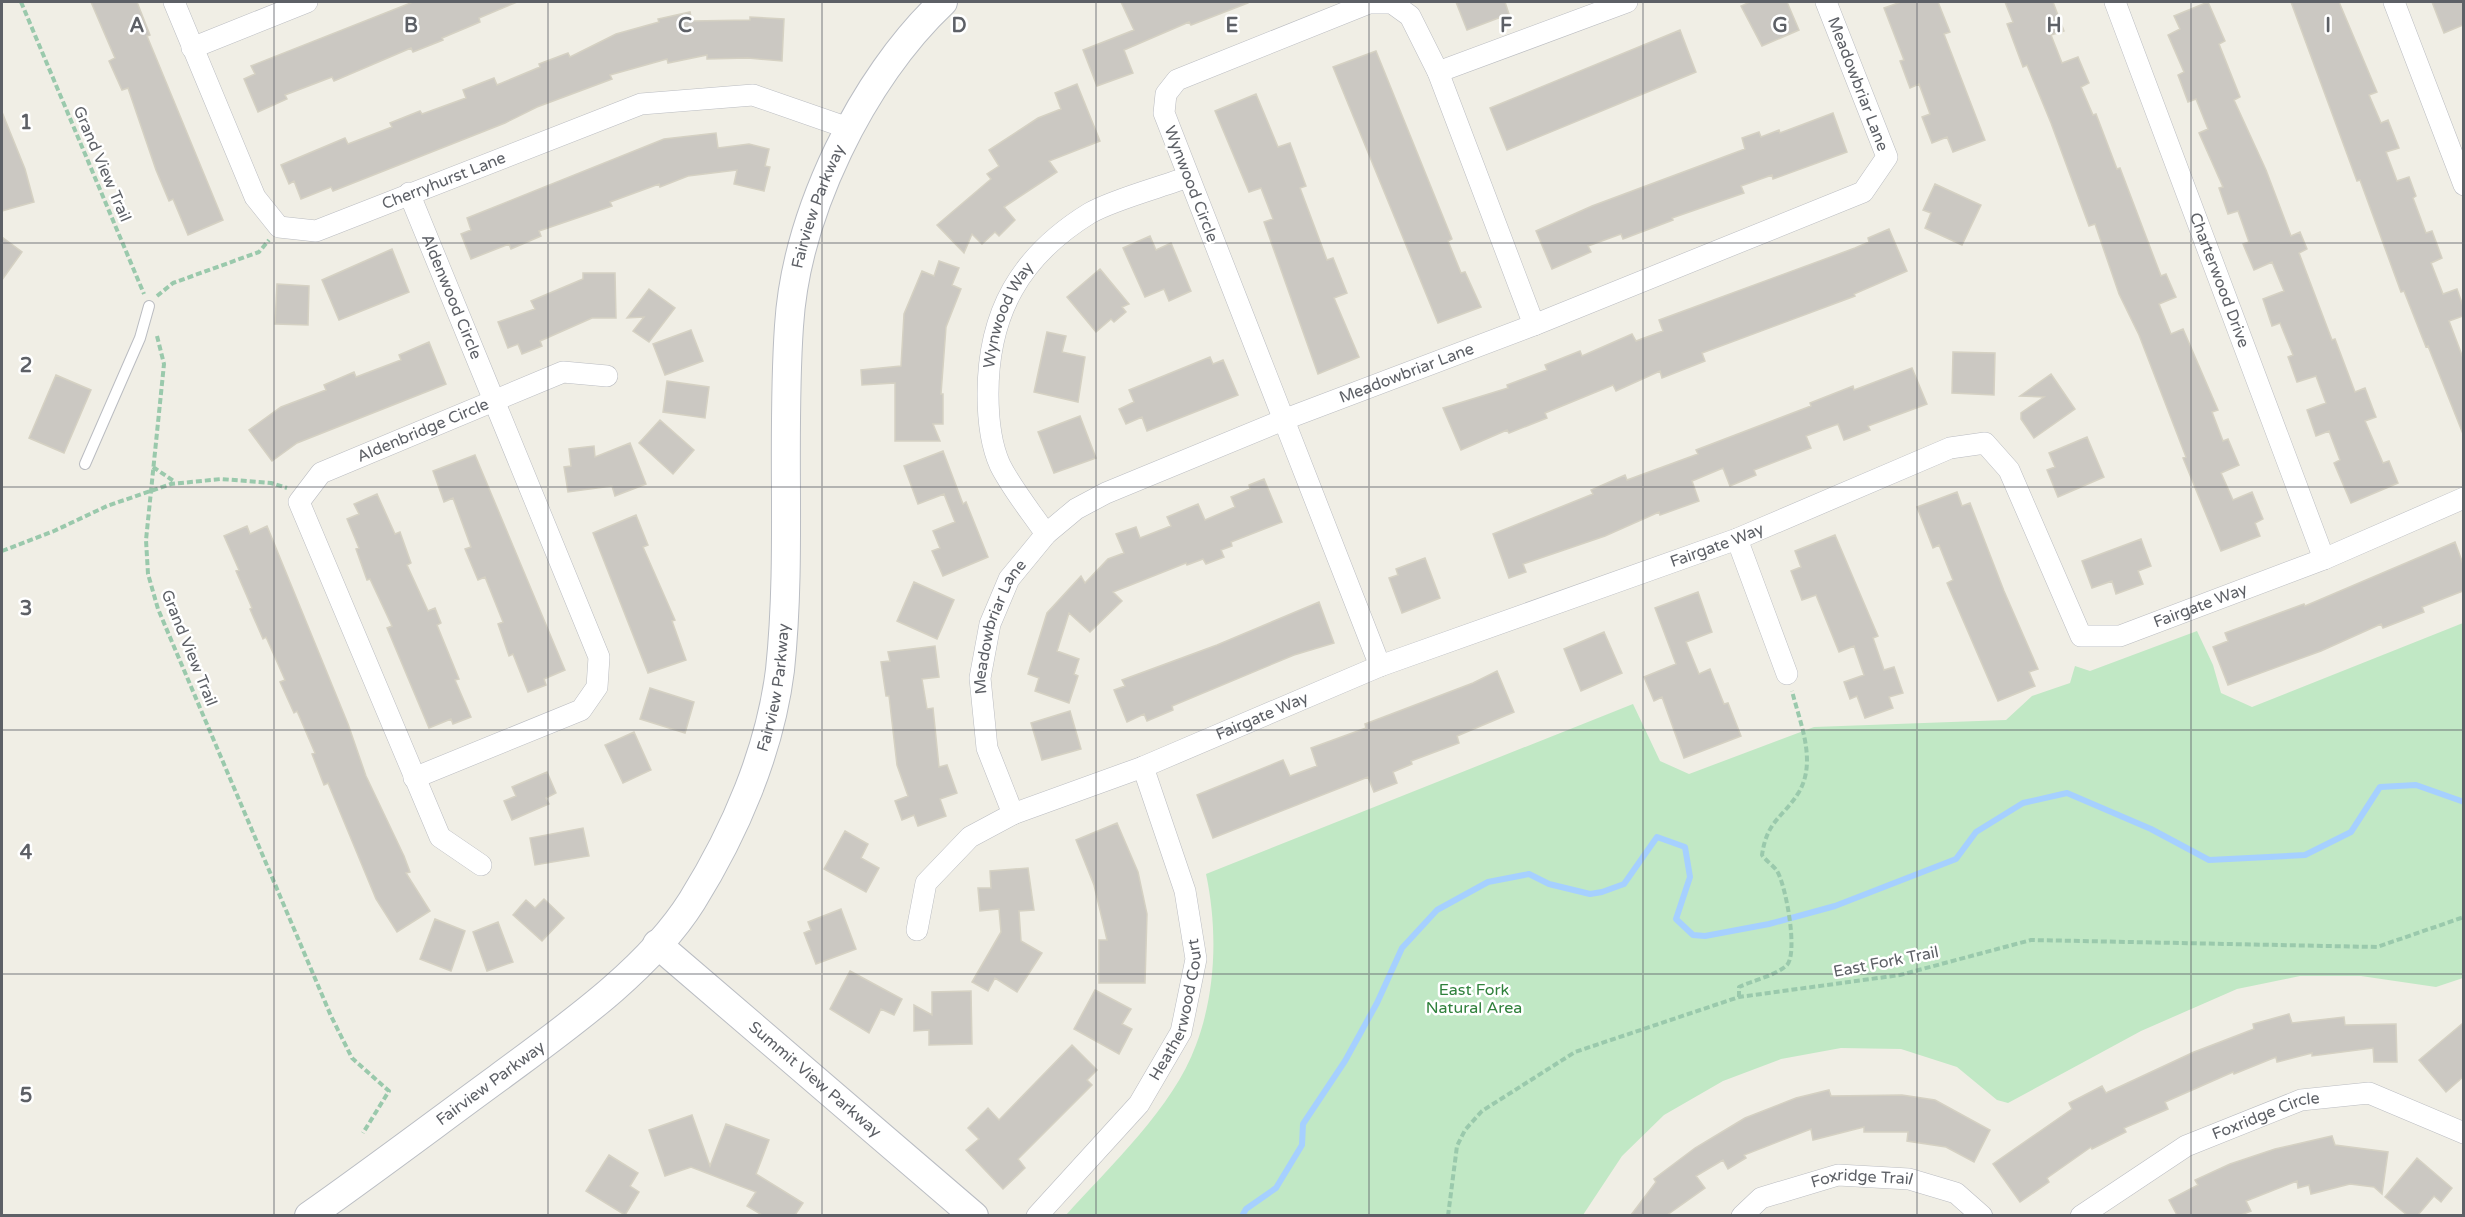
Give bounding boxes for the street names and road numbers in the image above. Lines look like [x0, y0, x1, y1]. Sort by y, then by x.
street label: Meadowbriar Lane [1823, 14, 1893, 154]
street label: Grand View Trail [69, 103, 135, 225]
street label: Wynwood Circle [1160, 123, 1222, 245]
street label: Fairview Parkway [787, 141, 850, 270]
street label: Cherryhurst Lane [379, 148, 509, 214]
street label: Charterwood Drive [2185, 210, 2254, 351]
street label: Aldenwood Circle [417, 231, 486, 362]
street label: Wynwood Way [979, 258, 1038, 369]
street label: Meadowbriar Lane [1337, 339, 1477, 408]
street label: Aldenbridge Circle [354, 394, 492, 467]
street label: Fairgate Way [1667, 519, 1767, 572]
street label: Meadowbriar Lane [970, 556, 1031, 695]
street label: Fairgate Way [2151, 579, 2250, 632]
street label: Grand View Trail [157, 587, 221, 709]
street label: Fairview Parkway [753, 622, 794, 754]
street label: Fairgate Way [1213, 688, 1312, 745]
street label: Heatherwood Court [1145, 937, 1206, 1084]
street label: East Fork Trail [1832, 942, 1940, 982]
street label: Summit View Parkway [745, 1017, 885, 1142]
street label: Fairview Parkway [432, 1036, 549, 1130]
street label: Foxridge Circle [2209, 1088, 2321, 1144]
street label: Foxridge Trail [1808, 1165, 1915, 1193]

